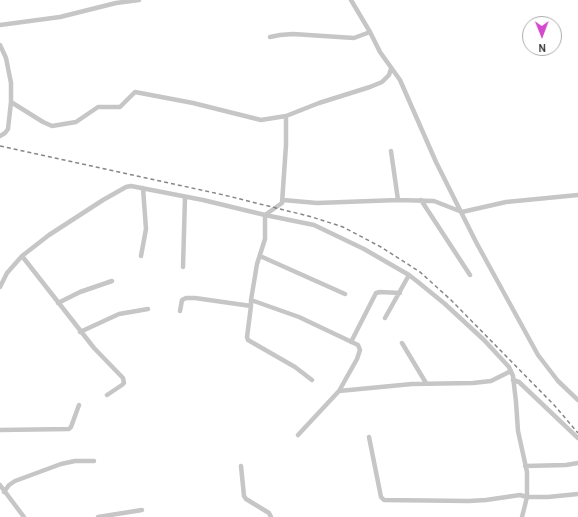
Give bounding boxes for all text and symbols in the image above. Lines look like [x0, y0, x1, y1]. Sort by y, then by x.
north arrow [522, 16, 562, 56]
text: N [538, 41, 546, 54]

